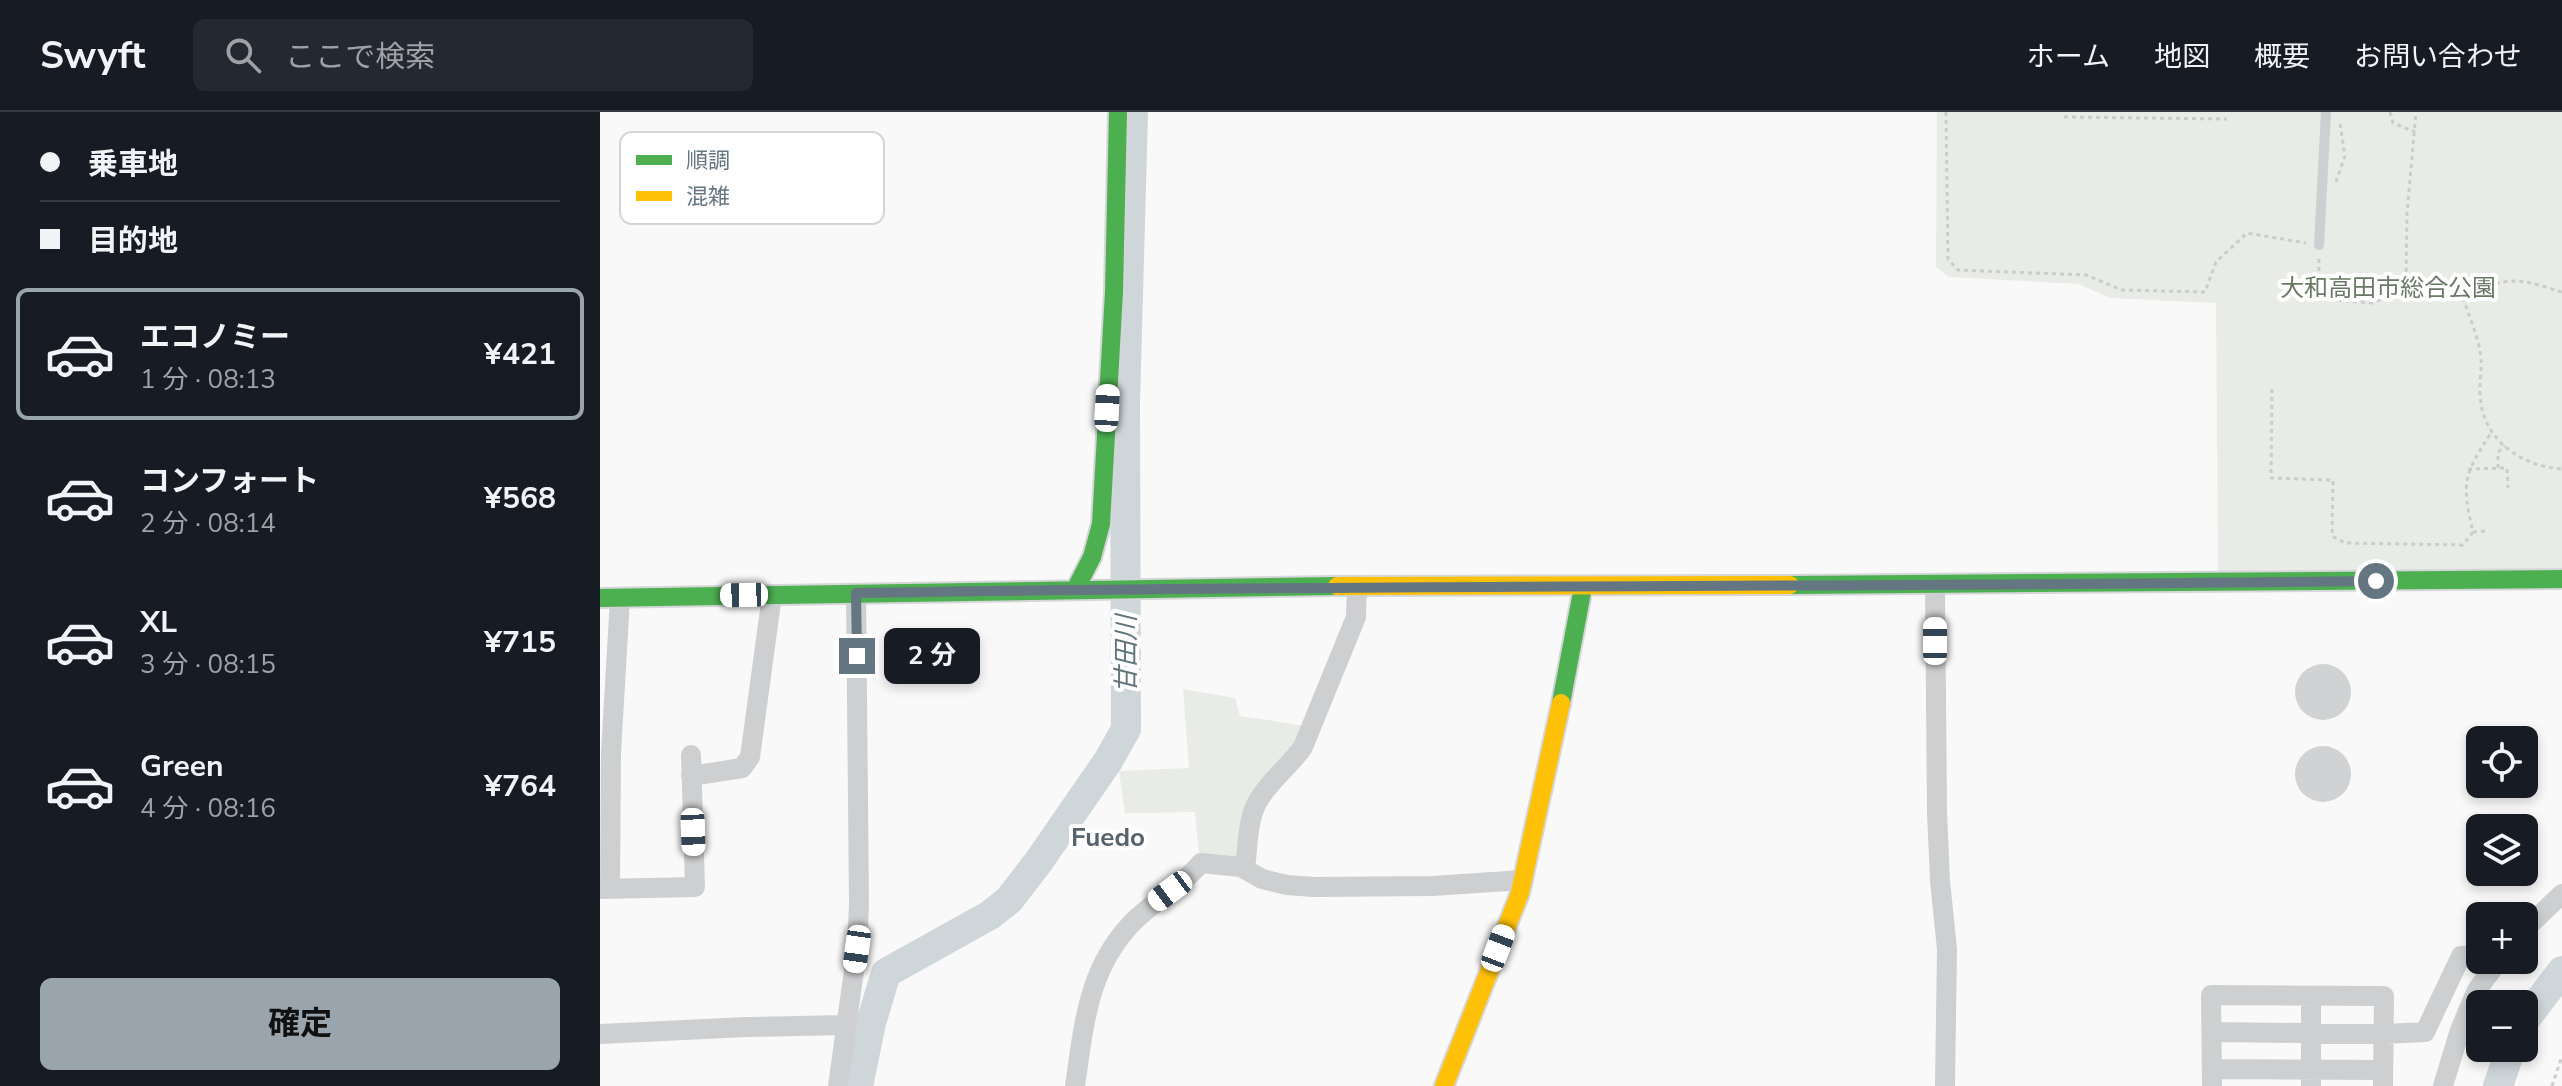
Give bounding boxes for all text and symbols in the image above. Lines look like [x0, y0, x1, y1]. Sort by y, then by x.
search box [193, 19, 753, 91]
text: Swyft [40, 30, 145, 81]
icon: search [221, 33, 265, 77]
text: ここで検索 [285, 37, 435, 78]
text: ホーム [2027, 38, 2110, 76]
text: 地図 [2154, 38, 2210, 76]
text: 概要 [2254, 38, 2310, 76]
text: お問い合わせ [2354, 38, 2522, 76]
legend [620, 132, 884, 224]
text: 乗車地 [88, 144, 178, 185]
text: 順調 [686, 146, 730, 176]
text: 混雑 [686, 182, 730, 212]
text: 目的地 [88, 221, 178, 262]
park label: 大和高田市総合公園 [2280, 272, 2496, 304]
text: エコノミー [140, 317, 290, 358]
icon: car [44, 318, 116, 390]
text: ¥421 [484, 334, 556, 375]
text: 1 分 · 08:13 [140, 362, 276, 397]
car [1094, 383, 1120, 433]
text: コンフォート [140, 461, 319, 502]
icon: car [44, 462, 116, 534]
text: ¥568 [484, 478, 556, 519]
text: 2 分 · 08:14 [140, 506, 276, 541]
route start [2358, 563, 2394, 599]
car [720, 583, 768, 607]
text: XL [140, 602, 177, 643]
icon: car [44, 606, 116, 678]
water label: 甘田川 [1109, 612, 1144, 693]
car [1923, 617, 1947, 665]
text: ¥715 [484, 622, 556, 663]
callout: 2 分 [885, 628, 981, 684]
route end [839, 638, 875, 674]
text: 2 分 [908, 638, 956, 673]
text: 3 分 · 08:15 [140, 647, 276, 682]
map controls [2466, 726, 2538, 1062]
button: locate [2466, 726, 2538, 798]
text: Green [140, 746, 224, 787]
icon: car [44, 750, 116, 822]
text: ¥764 [484, 766, 556, 807]
text: 4 分 · 08:16 [140, 791, 276, 826]
car [680, 808, 706, 856]
button: layers [2466, 814, 2538, 886]
district label: Fuedo [1071, 820, 1145, 855]
car [1144, 867, 1196, 915]
button: + [2466, 902, 2538, 974]
car [1478, 921, 1518, 975]
car [842, 924, 872, 974]
button: 確定 [40, 978, 560, 1070]
button: − [2466, 990, 2538, 1062]

